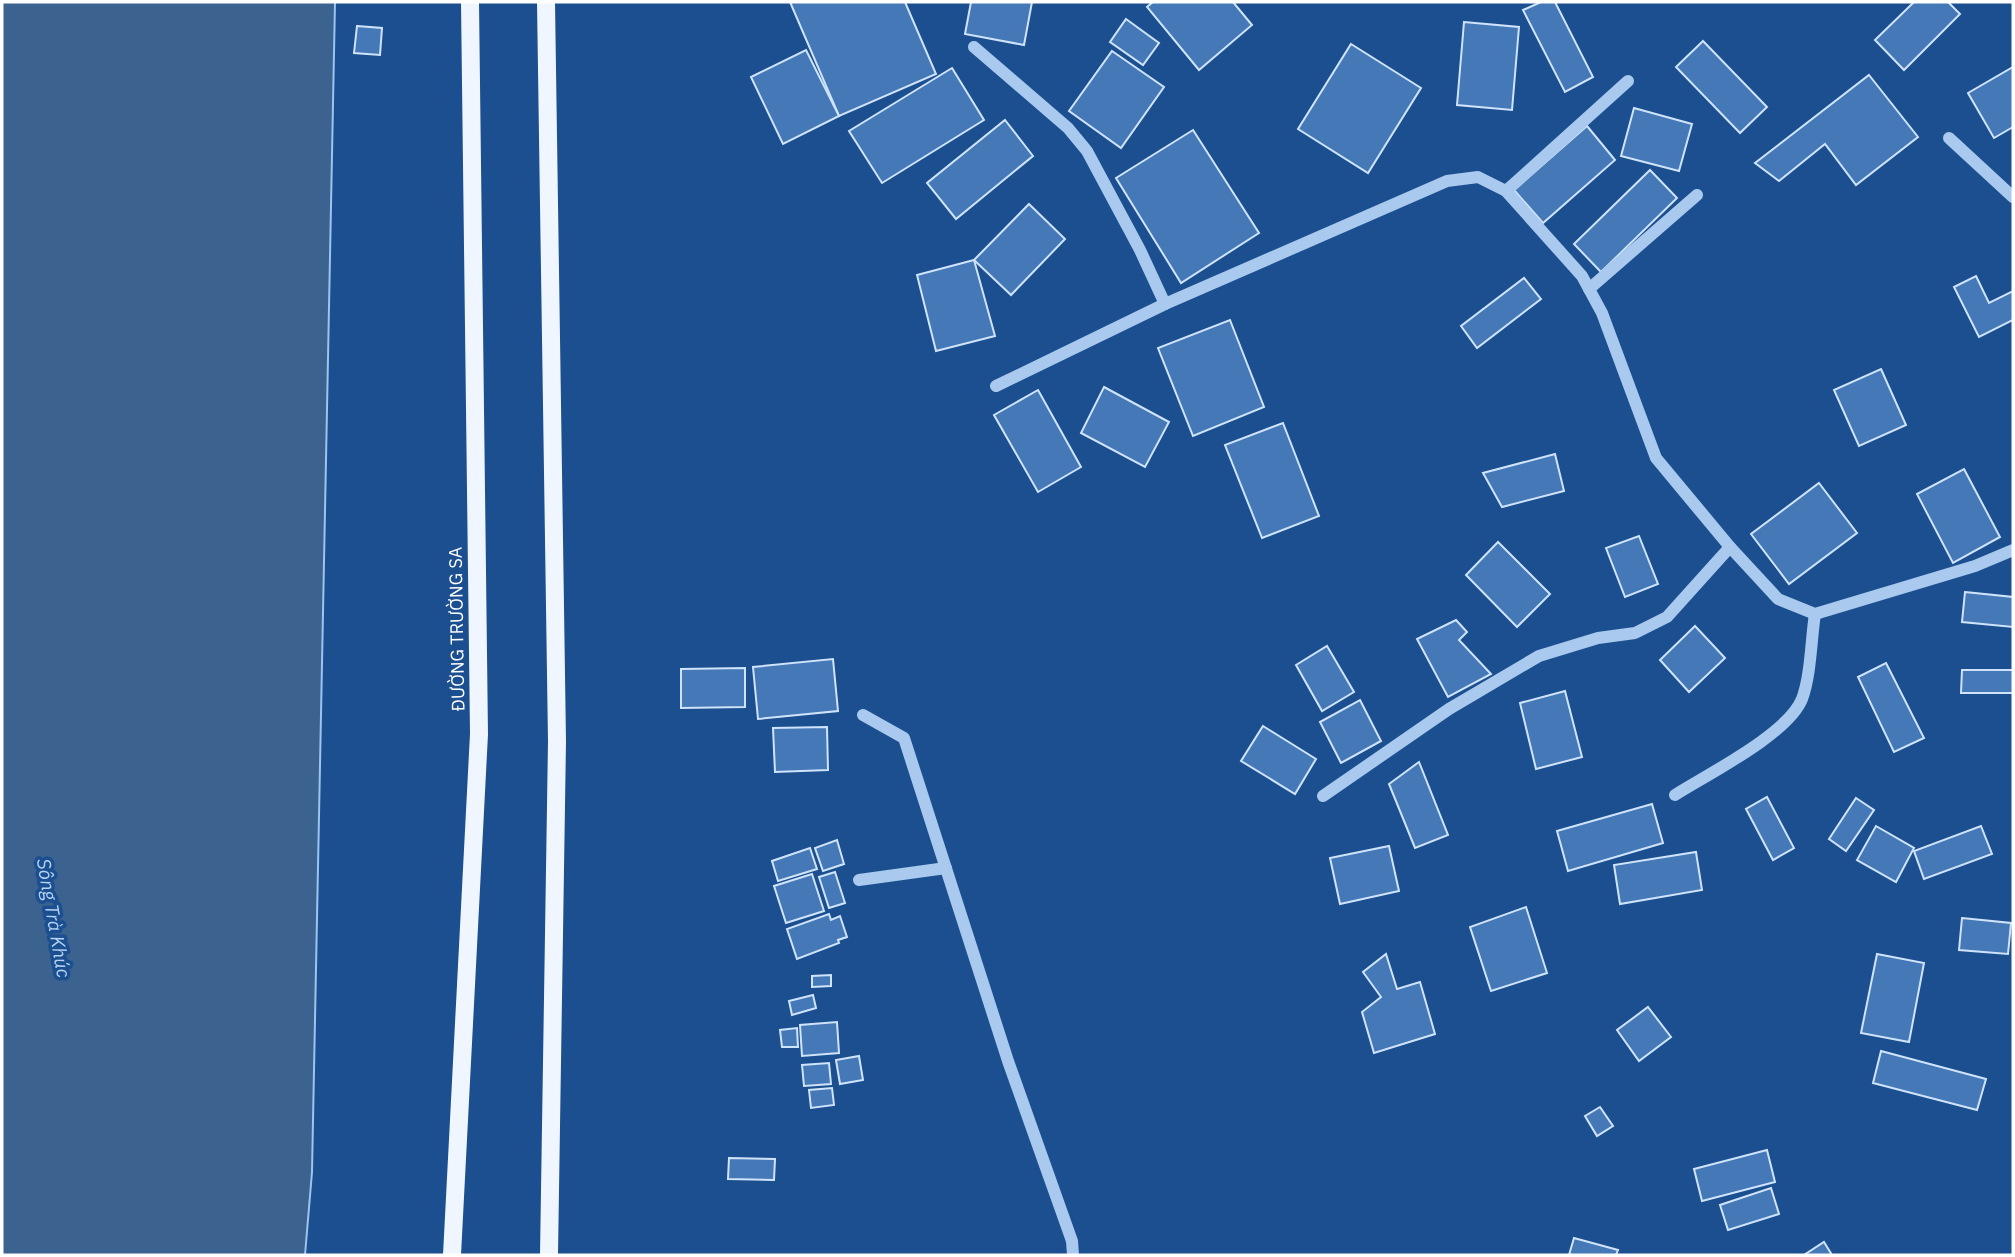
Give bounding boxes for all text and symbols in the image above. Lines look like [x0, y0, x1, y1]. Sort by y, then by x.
street label: ĐƯỜNG TRƯỜNG SA [443, 546, 469, 712]
water label: Sông Trà Khúc [32, 856, 76, 980]

